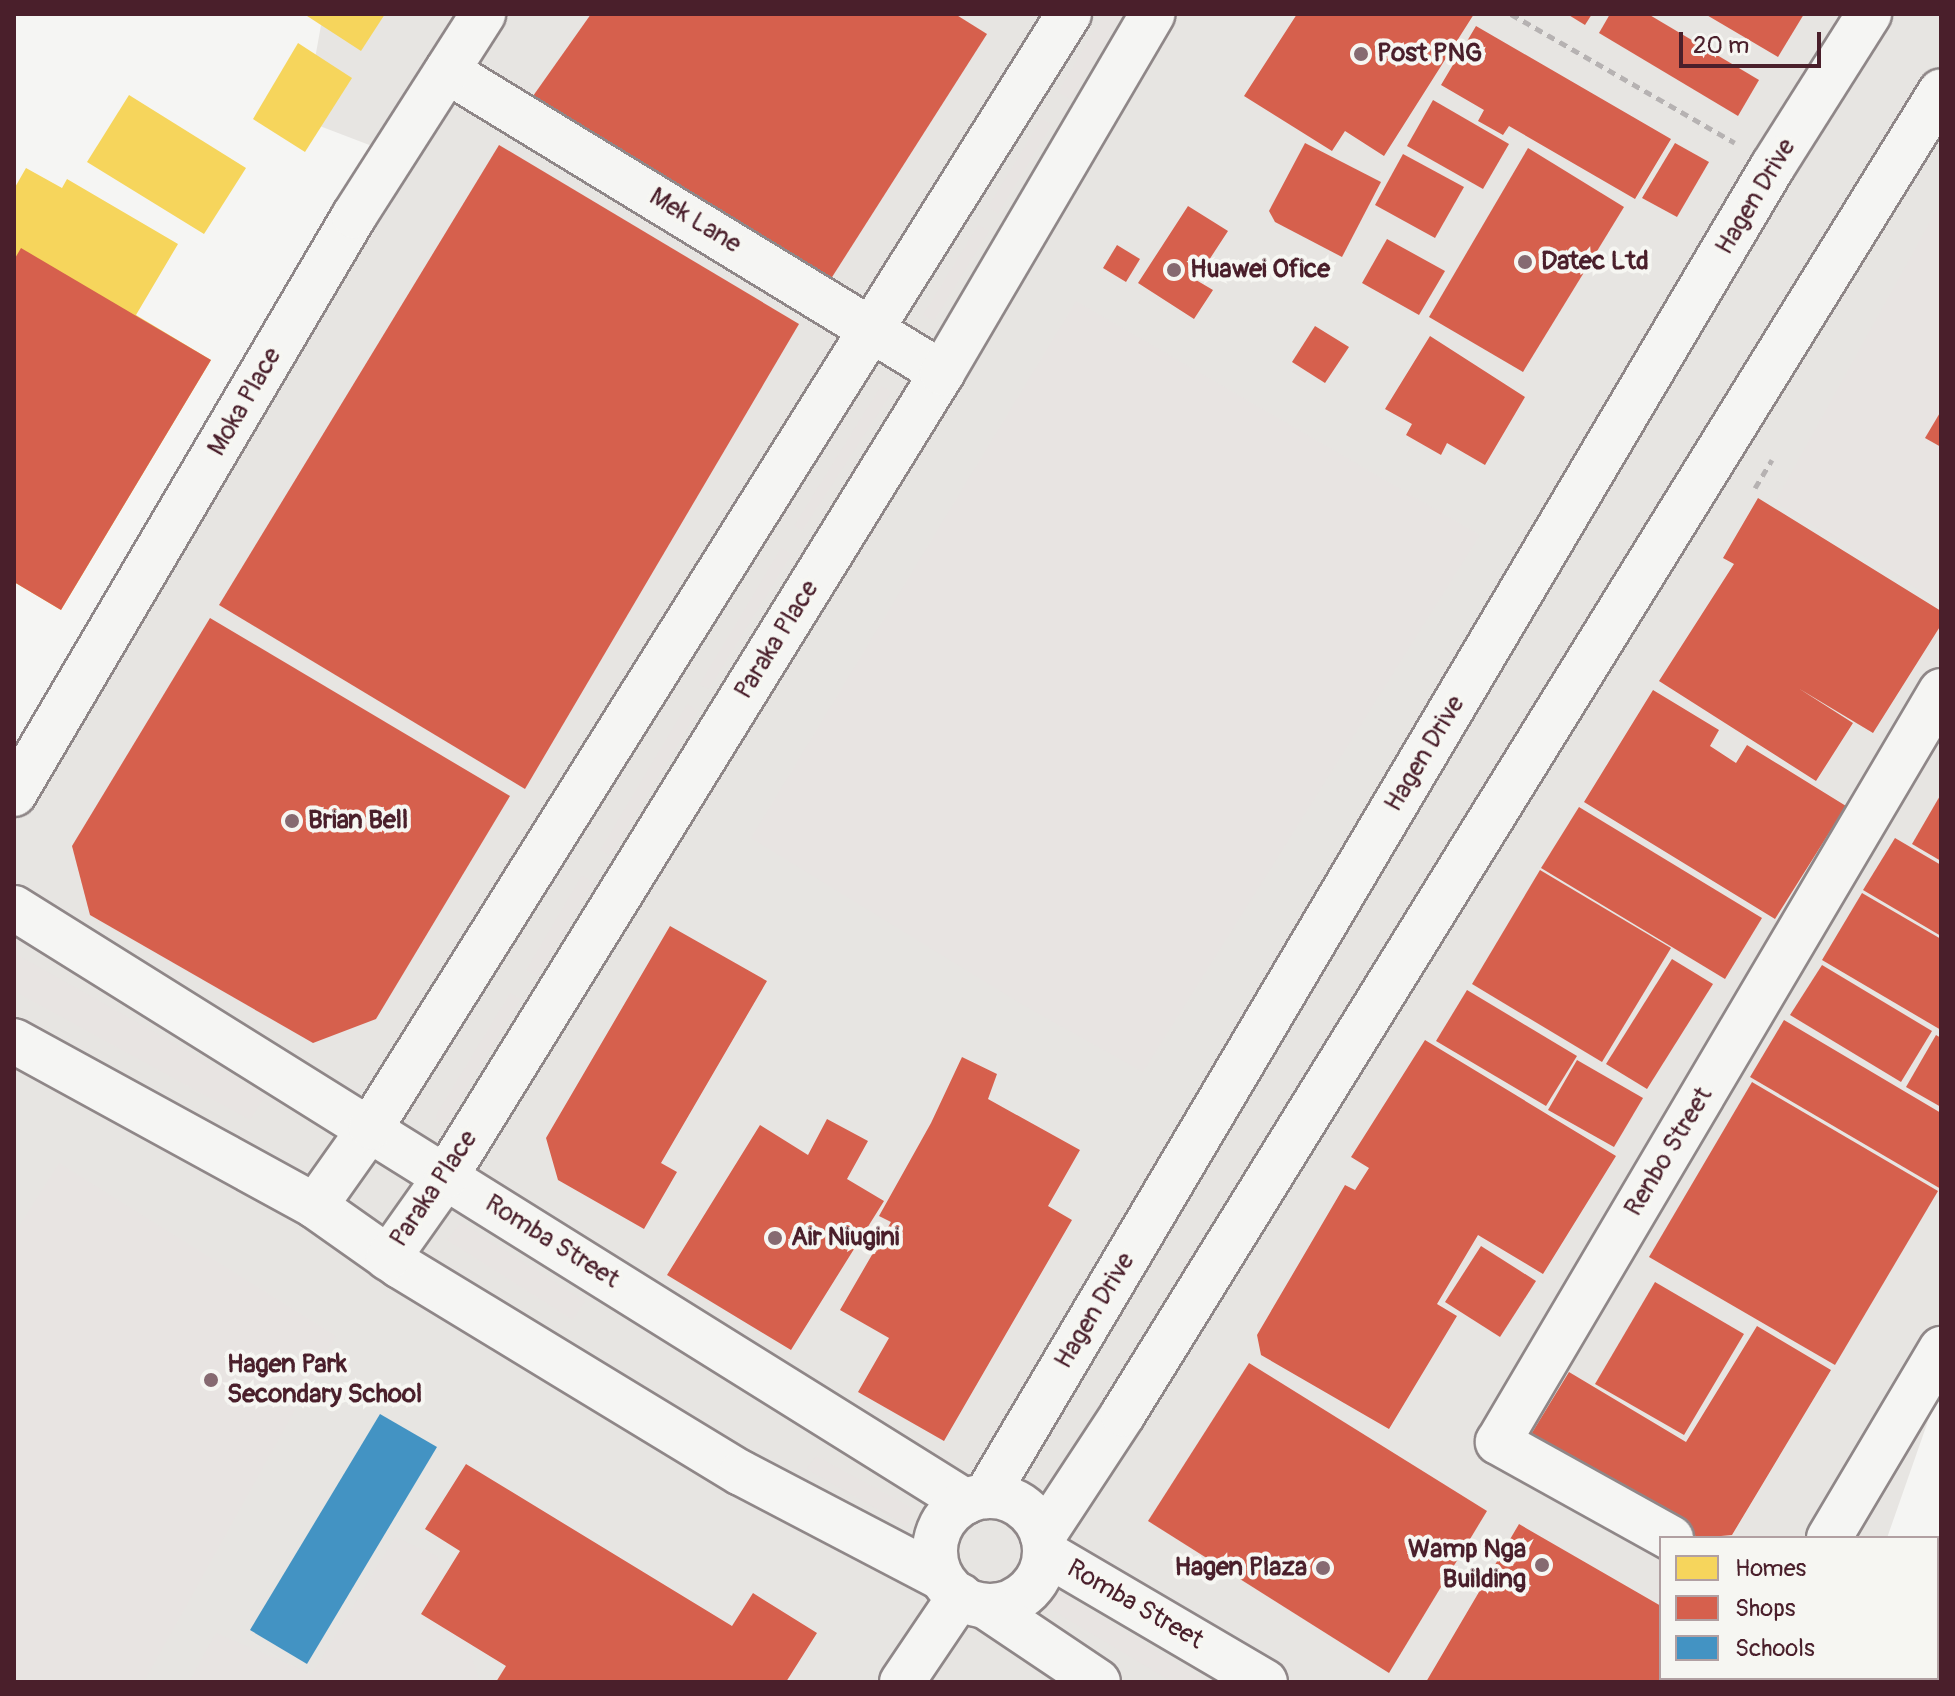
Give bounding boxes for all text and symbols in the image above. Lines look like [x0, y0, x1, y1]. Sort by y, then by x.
scale bar [1683, 16, 1825, 66]
text: 20 m [1693, 31, 1749, 60]
place label: Post PNG [1377, 38, 1482, 70]
marker: Post PNG [1352, 45, 1370, 63]
street label: Hagen Drive [1709, 133, 1803, 261]
street label: Mek Lane [643, 181, 747, 261]
place label: Datec Ltd [1541, 246, 1649, 278]
marker: Datec Ltd [1516, 253, 1534, 271]
place label: Huawei Ofice [1190, 254, 1330, 286]
marker: Huawei Ofice [1165, 261, 1183, 279]
street label: Moka Place [202, 342, 288, 462]
street label: Paraka Place [728, 575, 826, 705]
street label: Hagen Drive [1378, 690, 1472, 818]
place label: Brian Bell [308, 805, 408, 837]
marker: Brian Bell [283, 812, 301, 830]
street label: Renbo Street [1618, 1082, 1720, 1222]
street label: Paraka Place [384, 1125, 484, 1253]
street label: Romba Street [479, 1188, 625, 1296]
place label: Air Niugini [791, 1222, 899, 1254]
marker: Air Niugini [766, 1229, 784, 1247]
street label: Hagen Drive [1048, 1247, 1142, 1375]
place label: Hagen Park Secondary School [227, 1349, 422, 1410]
marker: Hagen Park Secondary School [202, 1371, 220, 1389]
place label: Wamp Nga Building [1408, 1534, 1526, 1596]
legend [1659, 1536, 1939, 1680]
place label: Hagen Plaza [1174, 1552, 1307, 1584]
street label: Romba Street [1061, 1553, 1209, 1657]
text: Homes [1735, 1554, 1806, 1583]
marker: Wamp Nga Building [1533, 1556, 1551, 1574]
marker: Hagen Plaza [1314, 1559, 1332, 1577]
text: Shops [1735, 1594, 1795, 1623]
text: Schools [1735, 1634, 1815, 1663]

